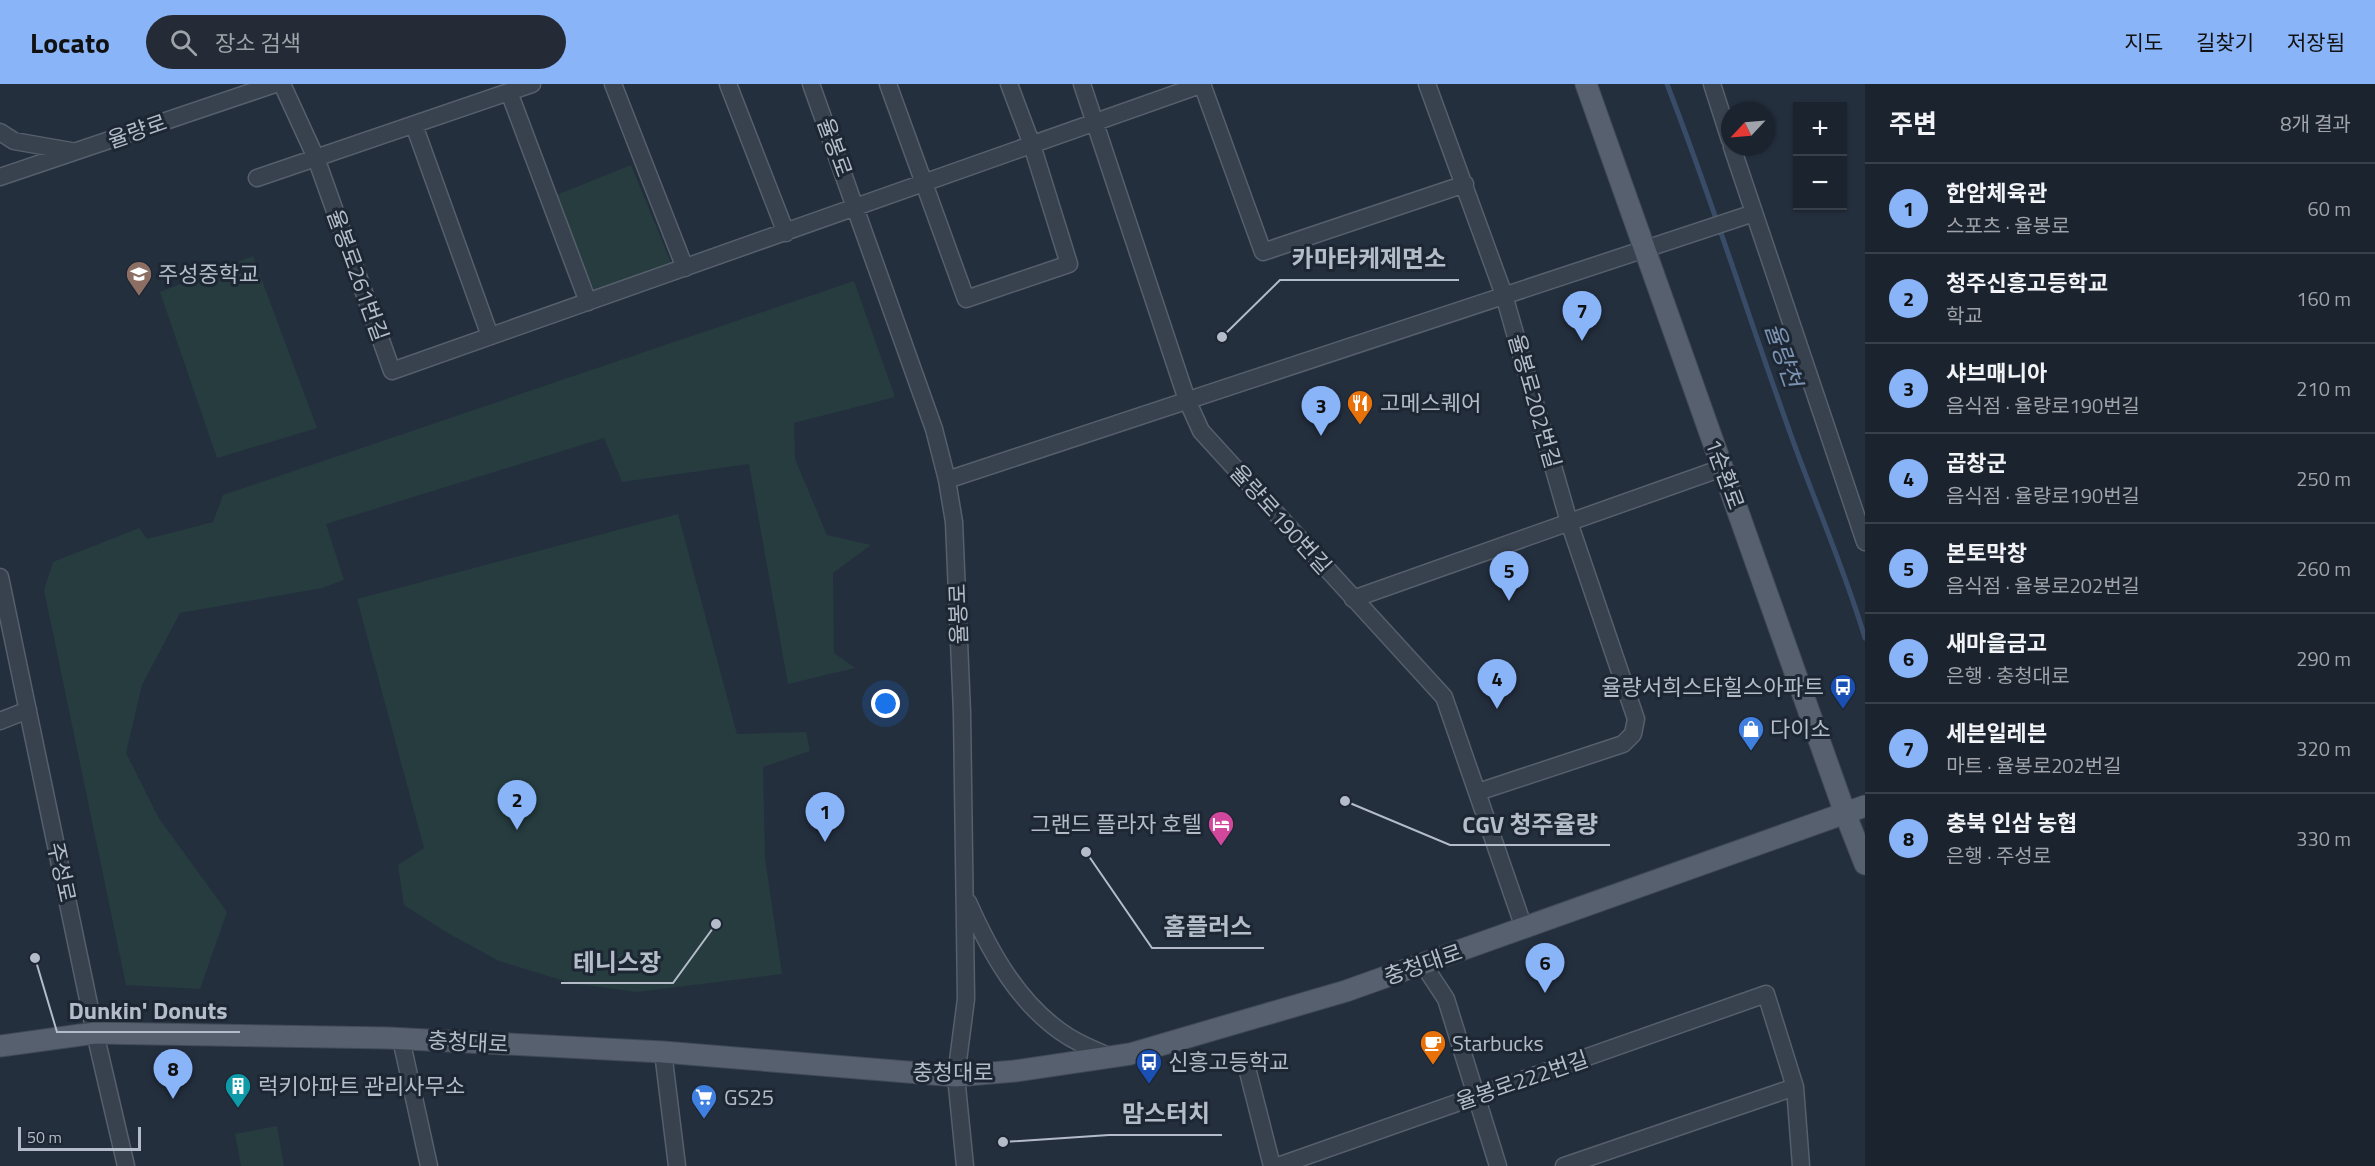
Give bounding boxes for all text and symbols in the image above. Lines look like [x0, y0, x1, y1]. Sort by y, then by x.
search box [146, 15, 566, 69]
text: Locato [30, 21, 110, 64]
icon: search [167, 26, 200, 59]
text: 장소 검색 [215, 26, 301, 60]
text: 지도 [2124, 26, 2163, 58]
text: 길찾기 [2196, 26, 2254, 58]
text: 저장됨 [2287, 26, 2345, 58]
north arrow [1721, 102, 1775, 156]
map controls [1793, 102, 1847, 210]
button: + [1793, 102, 1847, 156]
text: 주변 [1889, 104, 1937, 143]
street label: 율량로 [103, 105, 171, 157]
text: 8개 결과 [2280, 108, 2351, 139]
street label: 율봉로 [809, 113, 861, 181]
button: − [1793, 156, 1847, 210]
text: 한암체육관 [1946, 176, 2047, 210]
text: 1 [1903, 193, 1914, 224]
text: 60 m [2307, 193, 2351, 224]
street label: 율봉로261번길 [318, 204, 398, 346]
text: 스포츠 · 율봉로 [1946, 210, 2070, 241]
callout: 카마타케제면소 [1280, 238, 1459, 280]
text: 카마타케제면소 [1292, 240, 1446, 276]
place label: 주성중학교 [158, 257, 259, 291]
school or university icon: 주성중학교 [124, 259, 154, 297]
text: 청주신흥고등학교 [1946, 266, 2108, 300]
text: 2 [1903, 283, 1914, 314]
text: 160 m [2296, 283, 2351, 314]
pin: 7 [1562, 292, 1602, 341]
text: 학교 [1946, 300, 1983, 331]
water label: 율량천 [1756, 317, 1813, 395]
street label: 율봉로202번길 [1500, 330, 1570, 472]
text: 샤브매니아 [1946, 356, 2047, 390]
text: 3 [1903, 373, 1914, 404]
text: 210 m [2296, 373, 2351, 404]
pin: 3 [1302, 386, 1340, 436]
place label: 고메스퀘어 [1380, 386, 1481, 420]
restaurant icon: 고메스퀘어 [1345, 388, 1375, 426]
text: 음식점 · 율량로190번길 [1946, 390, 2140, 421]
street label: 1순환로 [1697, 434, 1753, 514]
text: 곱창군 [1946, 446, 2007, 480]
street label: 율량로190번길 [1222, 456, 1340, 582]
text: 4 [1903, 463, 1914, 494]
text: 250 m [2296, 463, 2351, 494]
text: 음식점 · 율량로190번길 [1946, 480, 2140, 511]
text: 본토막창 [1946, 536, 2027, 570]
pin: 5 [1490, 552, 1528, 601]
text: 5 [1903, 553, 1914, 584]
text: 260 m [2296, 553, 2351, 584]
text: 음식점 · 율봉로202번길 [1946, 570, 2140, 601]
street label: 율봉로 [940, 583, 976, 645]
text: 새마을금고 [1946, 626, 2047, 660]
text: 6 [1903, 643, 1914, 674]
text: 290 m [2296, 643, 2351, 674]
pin: 4 [1478, 660, 1516, 709]
text: 은행 · 충청대로 [1946, 660, 2070, 691]
place label: 율량서희스타힐스아파트 [1601, 670, 1824, 704]
bus stop icon: 율량서희스타힐스아파트 [1828, 672, 1858, 710]
your location [871, 689, 900, 718]
place label: 다이소 [1770, 712, 1831, 746]
shop icon: 다이소 [1736, 714, 1766, 752]
text: 세븐일레븐 [1946, 716, 2047, 750]
text: 7 [1903, 733, 1914, 764]
text: 320 m [2296, 733, 2351, 764]
text: 마트 · 율봉로202번길 [1946, 750, 2122, 781]
pin: 2 [498, 780, 536, 830]
pin: 1 [806, 792, 844, 842]
callout: CGV 청주율량 [1450, 803, 1610, 845]
text: CGV 청주율량 [1462, 806, 1598, 842]
text: 충북 인삼 농협 [1946, 806, 2077, 840]
place label: 그랜드 플라자 호텔 [1030, 807, 1202, 841]
hotel icon: 그랜드 플라자 호텔 [1206, 809, 1236, 847]
text: 8 [1903, 823, 1914, 854]
text: 330 m [2296, 823, 2351, 854]
street label: 주성로 [39, 839, 85, 905]
text: 은행 · 주성로 [1946, 840, 2051, 871]
callout: 홈플러스 [1152, 906, 1264, 948]
text: 홈플러스 [1164, 908, 1252, 944]
street label: 충청대로 [1379, 935, 1467, 993]
callout: 테니스장 [561, 941, 673, 983]
text: 테니스장 [573, 944, 661, 980]
pin: 6 [1526, 944, 1564, 993]
callout: Dunkin' Donuts [57, 990, 240, 1032]
text: Dunkin' Donuts [68, 992, 228, 1028]
street label: 충청대로 [427, 1023, 509, 1061]
place label: Starbucks [1452, 1026, 1544, 1060]
cafe icon: Starbucks [1418, 1028, 1448, 1066]
street label: 율봉로222번길 [1451, 1041, 1593, 1119]
place label: 신흥고등학교 [1168, 1045, 1289, 1079]
bus stop icon: 신흥고등학교 [1134, 1047, 1164, 1085]
pin: 8 [154, 1050, 192, 1099]
street label: 충청대로 [913, 1055, 993, 1089]
place label: 럭키아파트 관리사무소 [258, 1069, 465, 1103]
building icon: 럭키아파트 관리사무소 [223, 1071, 253, 1109]
place label: GS25 [724, 1080, 774, 1114]
supermarket icon: GS25 [689, 1082, 719, 1120]
callout: 맘스터치 [1109, 1093, 1222, 1135]
text: 맘스터치 [1122, 1095, 1210, 1131]
scale bar [18, 1124, 141, 1152]
text: 50 m [27, 1125, 62, 1149]

